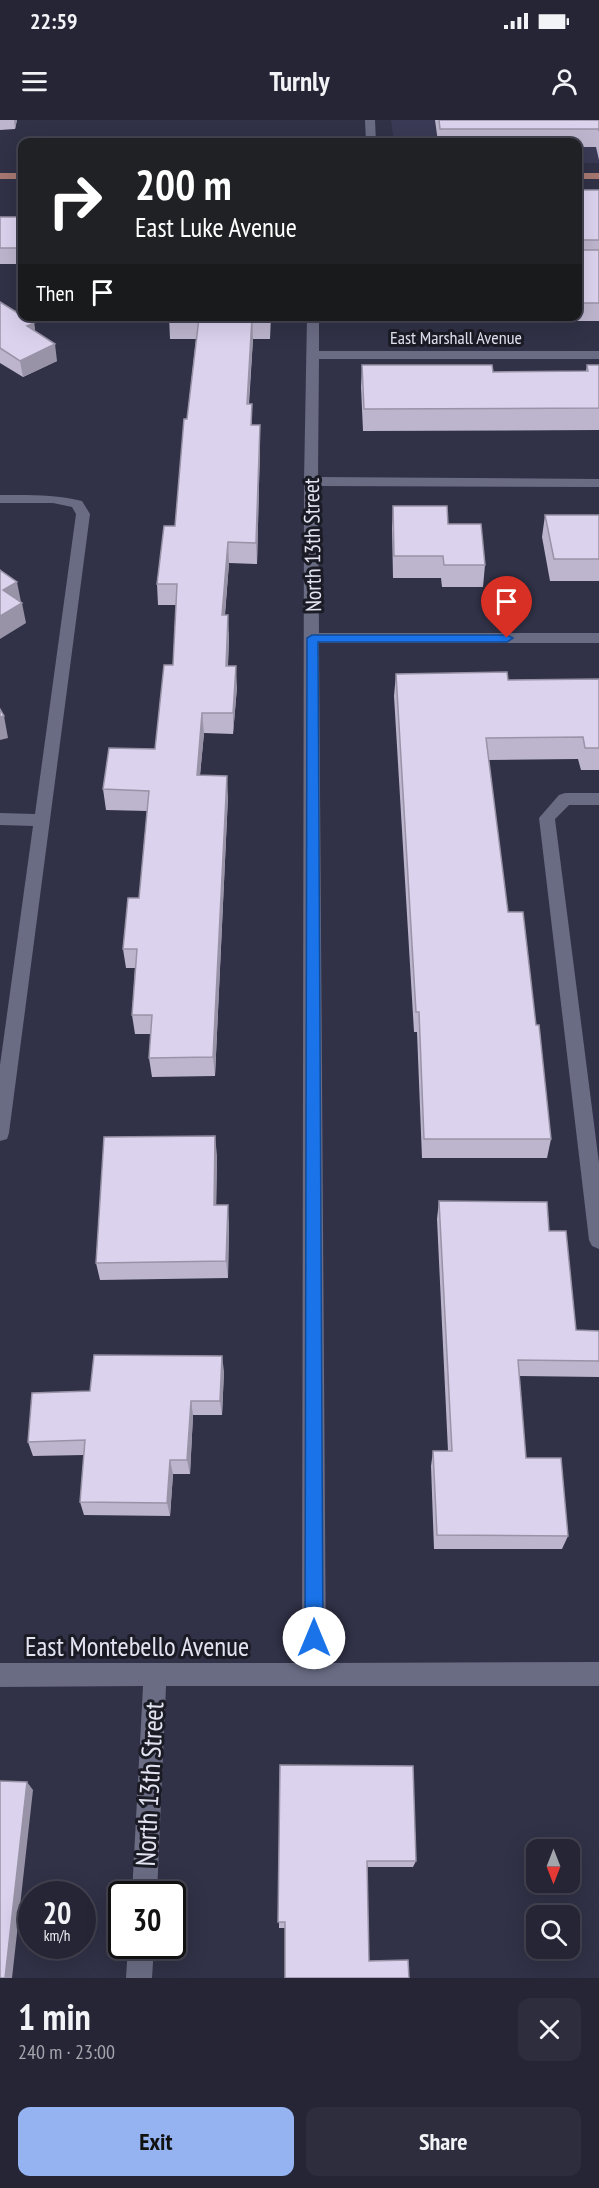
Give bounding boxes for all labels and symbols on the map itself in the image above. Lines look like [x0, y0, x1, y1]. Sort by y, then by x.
street label: East Marshall Avenue [390, 326, 522, 349]
street label: North 13th Street [297, 478, 327, 612]
pin [481, 576, 532, 638]
position arrow [282, 1606, 346, 1670]
street label: East Montebello Avenue [25, 1629, 249, 1663]
street label: North 13th Street [128, 1700, 170, 1867]
north arrow [526, 1839, 580, 1893]
speed limit sign: 30 [108, 1881, 186, 1959]

